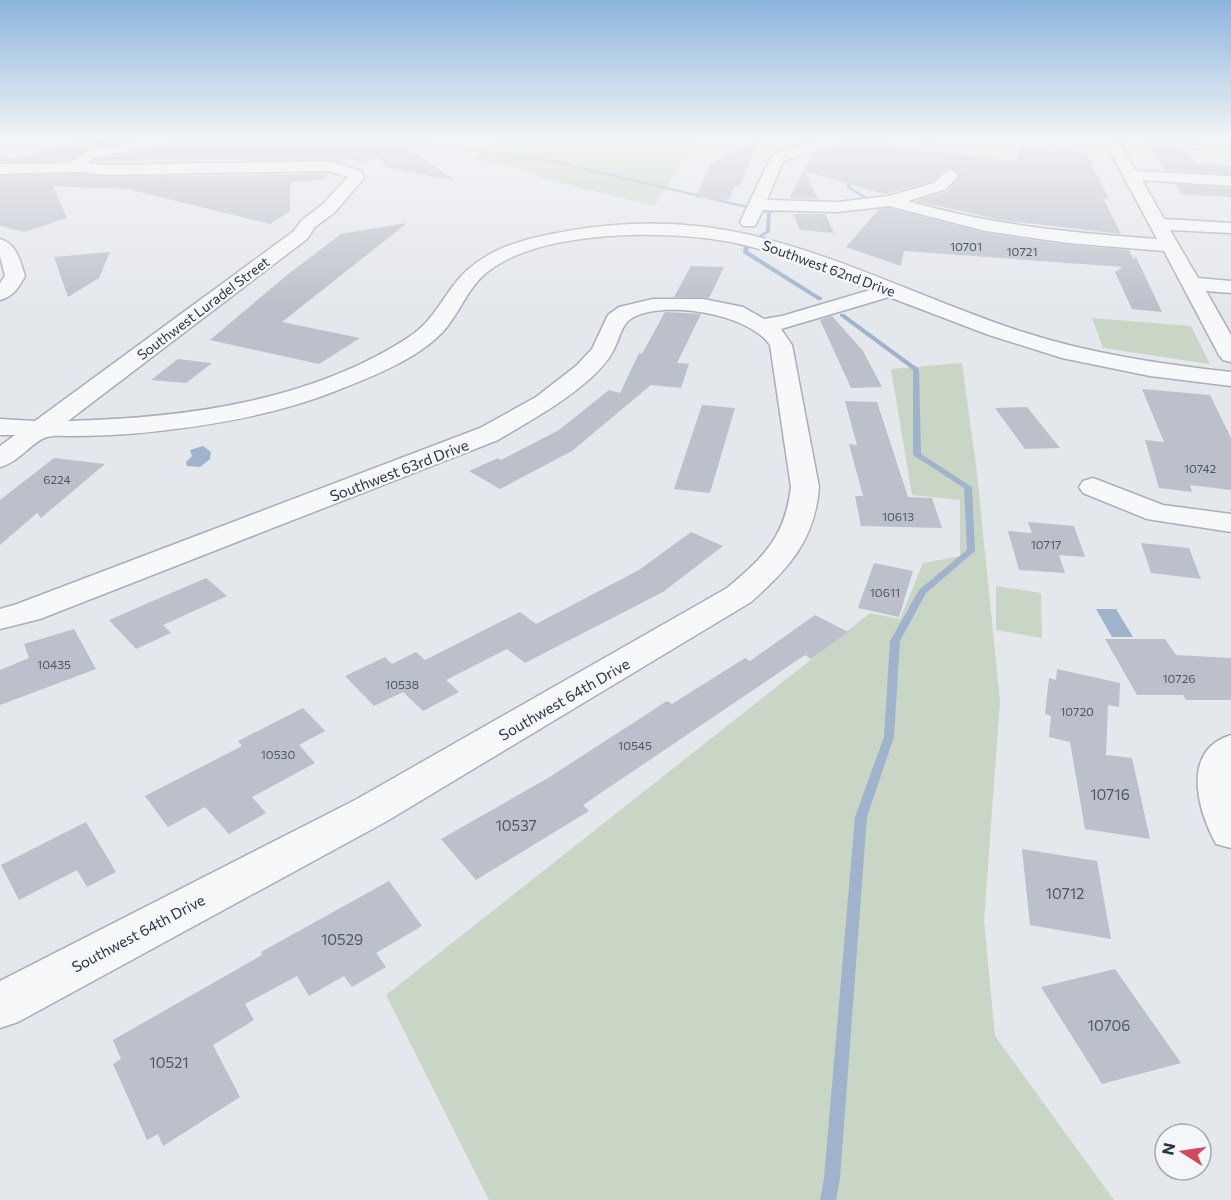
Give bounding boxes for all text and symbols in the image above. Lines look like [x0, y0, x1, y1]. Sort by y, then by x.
street label: Southwest 62nd Drive [760, 236, 898, 300]
house number: 10701 [950, 239, 982, 253]
house number: 10721 [1006, 244, 1038, 258]
street label: Southwest Luradel Street [134, 253, 273, 363]
street label: Southwest 63rd Drive [327, 435, 471, 505]
house number: 10742 [1184, 461, 1216, 475]
house number: 6224 [43, 472, 71, 486]
house number: 10613 [882, 509, 914, 523]
house number: 10717 [1031, 537, 1061, 551]
house number: 10611 [870, 585, 900, 599]
street label: Southwest 64th Drive [495, 654, 633, 744]
house number: 10435 [37, 657, 71, 671]
house number: 10726 [1162, 671, 1196, 685]
house number: 10538 [385, 677, 419, 691]
house number: 10720 [1060, 704, 1094, 718]
house number: 10545 [618, 738, 652, 752]
house number: 10530 [261, 747, 295, 761]
house number: 10716 [1090, 785, 1130, 803]
house number: 10537 [495, 816, 537, 834]
house number: 10712 [1046, 884, 1084, 902]
street label: Southwest 64th Drive [68, 890, 208, 976]
house number: 10529 [321, 930, 363, 948]
house number: 10706 [1088, 1016, 1130, 1034]
house number: 10521 [149, 1053, 189, 1071]
north arrow [1153, 1122, 1213, 1182]
text: N [1157, 1141, 1178, 1157]

